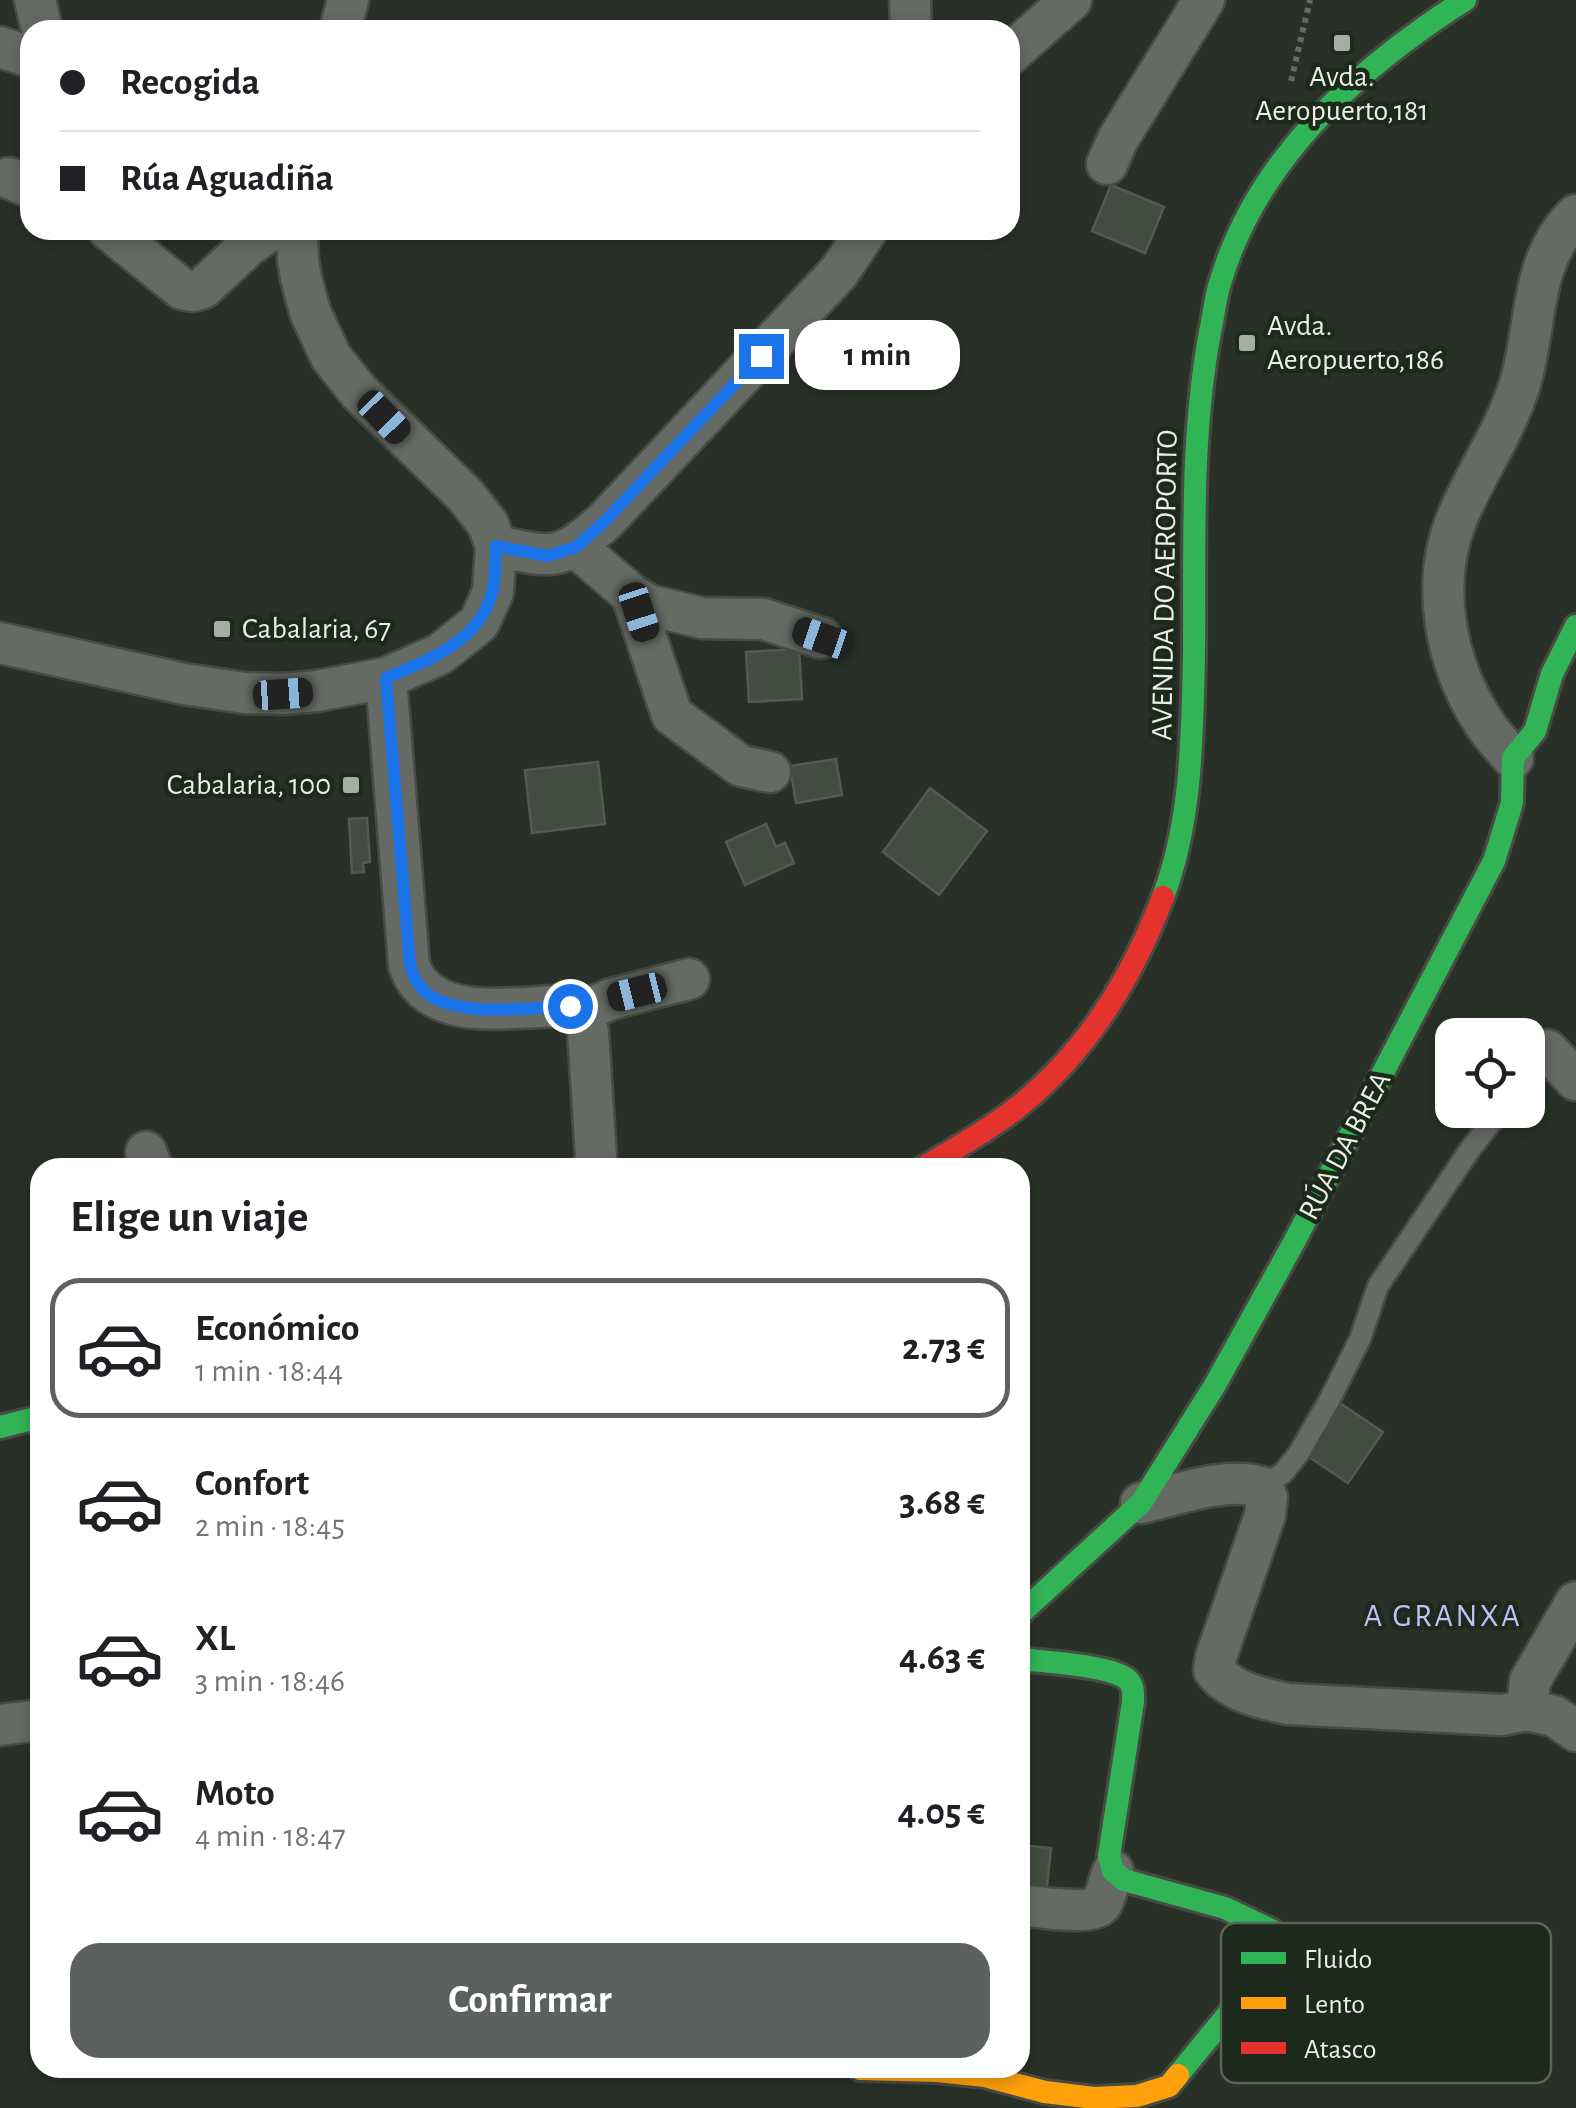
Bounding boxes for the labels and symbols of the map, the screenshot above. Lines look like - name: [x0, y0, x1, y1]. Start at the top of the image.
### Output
- marker: Avda. Aeropuerto,181: [1331, 32, 1353, 54]
- place label: Avda. Aeropuerto,181: [1255, 62, 1429, 126]
- place label: Avda. Aeropuerto,186: [1267, 311, 1444, 375]
- callout: 1 min: [796, 321, 961, 391]
- marker: Avda. Aeropuerto,186: [1236, 332, 1258, 354]
- route end: [739, 334, 784, 379]
- car: [352, 385, 416, 449]
- street label: AVENIDA DO AEROPORTO: [1147, 429, 1183, 741]
- car: [615, 579, 663, 645]
- place label: Cabalaria, 67: [242, 614, 391, 644]
- car: [789, 614, 855, 662]
- marker: Cabalaria, 67: [211, 618, 233, 640]
- car: [252, 677, 314, 711]
- place label: Cabalaria, 100: [167, 770, 331, 800]
- marker: Cabalaria, 100: [340, 774, 362, 796]
- car: [604, 970, 670, 1014]
- route start: [548, 984, 593, 1029]
- street label: RÚA DA BREA: [1292, 1066, 1396, 1225]
- district label: A GRANXA: [1364, 1600, 1522, 1632]
- legend: [1221, 1923, 1551, 2083]
- text: Fluido: [1304, 1946, 1372, 1974]
- text: Lento: [1304, 1991, 1365, 2019]
- text: Atasco: [1304, 2036, 1376, 2064]

